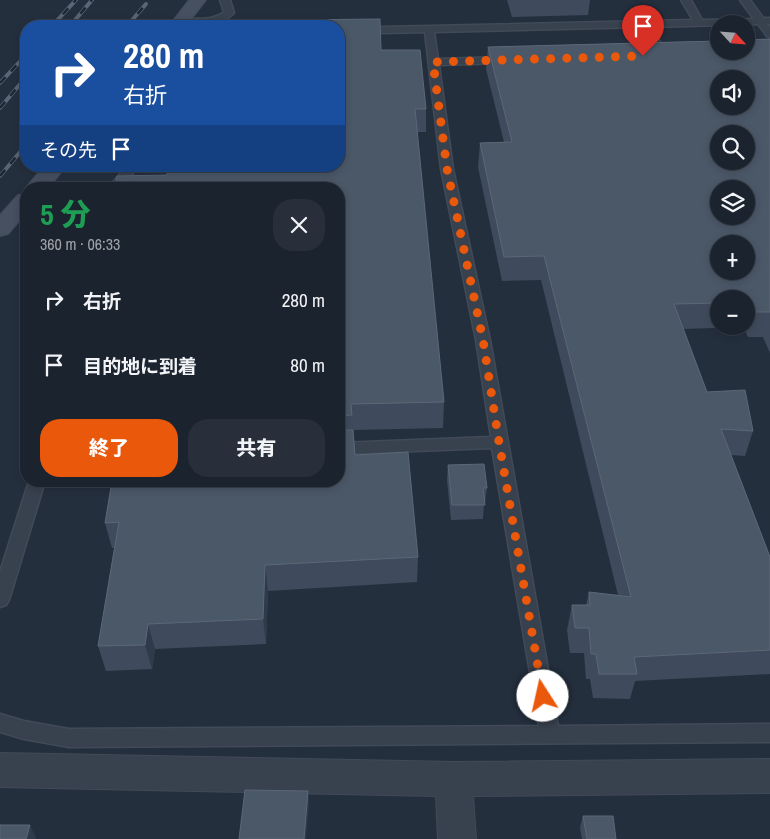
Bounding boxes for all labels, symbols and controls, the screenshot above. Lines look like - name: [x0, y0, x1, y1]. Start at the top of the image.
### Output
- pin: [622, 5, 664, 56]
- icon: arrive: [629, 12, 657, 40]
- north arrow: [710, 15, 755, 60]
- map controls: [710, 15, 755, 335]
- text: 280 m: [123, 32, 204, 79]
- icon: right: [40, 40, 105, 105]
- button: sound: [710, 70, 755, 115]
- text: 右折: [123, 80, 167, 110]
- button: search: [710, 125, 755, 170]
- icon: arrive: [107, 135, 135, 163]
- text: その先: [40, 137, 97, 163]
- button: layers: [710, 180, 755, 225]
- text: 5 分: [40, 194, 91, 234]
- button: close: [273, 199, 325, 251]
- text: 360 m · 06:33: [40, 233, 120, 255]
- button: +: [710, 235, 755, 280]
- icon: right: [40, 286, 68, 314]
- text: 280 m: [282, 287, 325, 313]
- text: 右折: [83, 288, 121, 314]
- button: −: [710, 290, 755, 335]
- icon: arrive: [40, 351, 68, 379]
- text: 80 m: [290, 352, 325, 378]
- text: 目的地に到着: [83, 353, 197, 379]
- button: 終了: [40, 419, 178, 477]
- button: 共有: [188, 419, 325, 477]
- position arrow: [516, 669, 568, 721]

